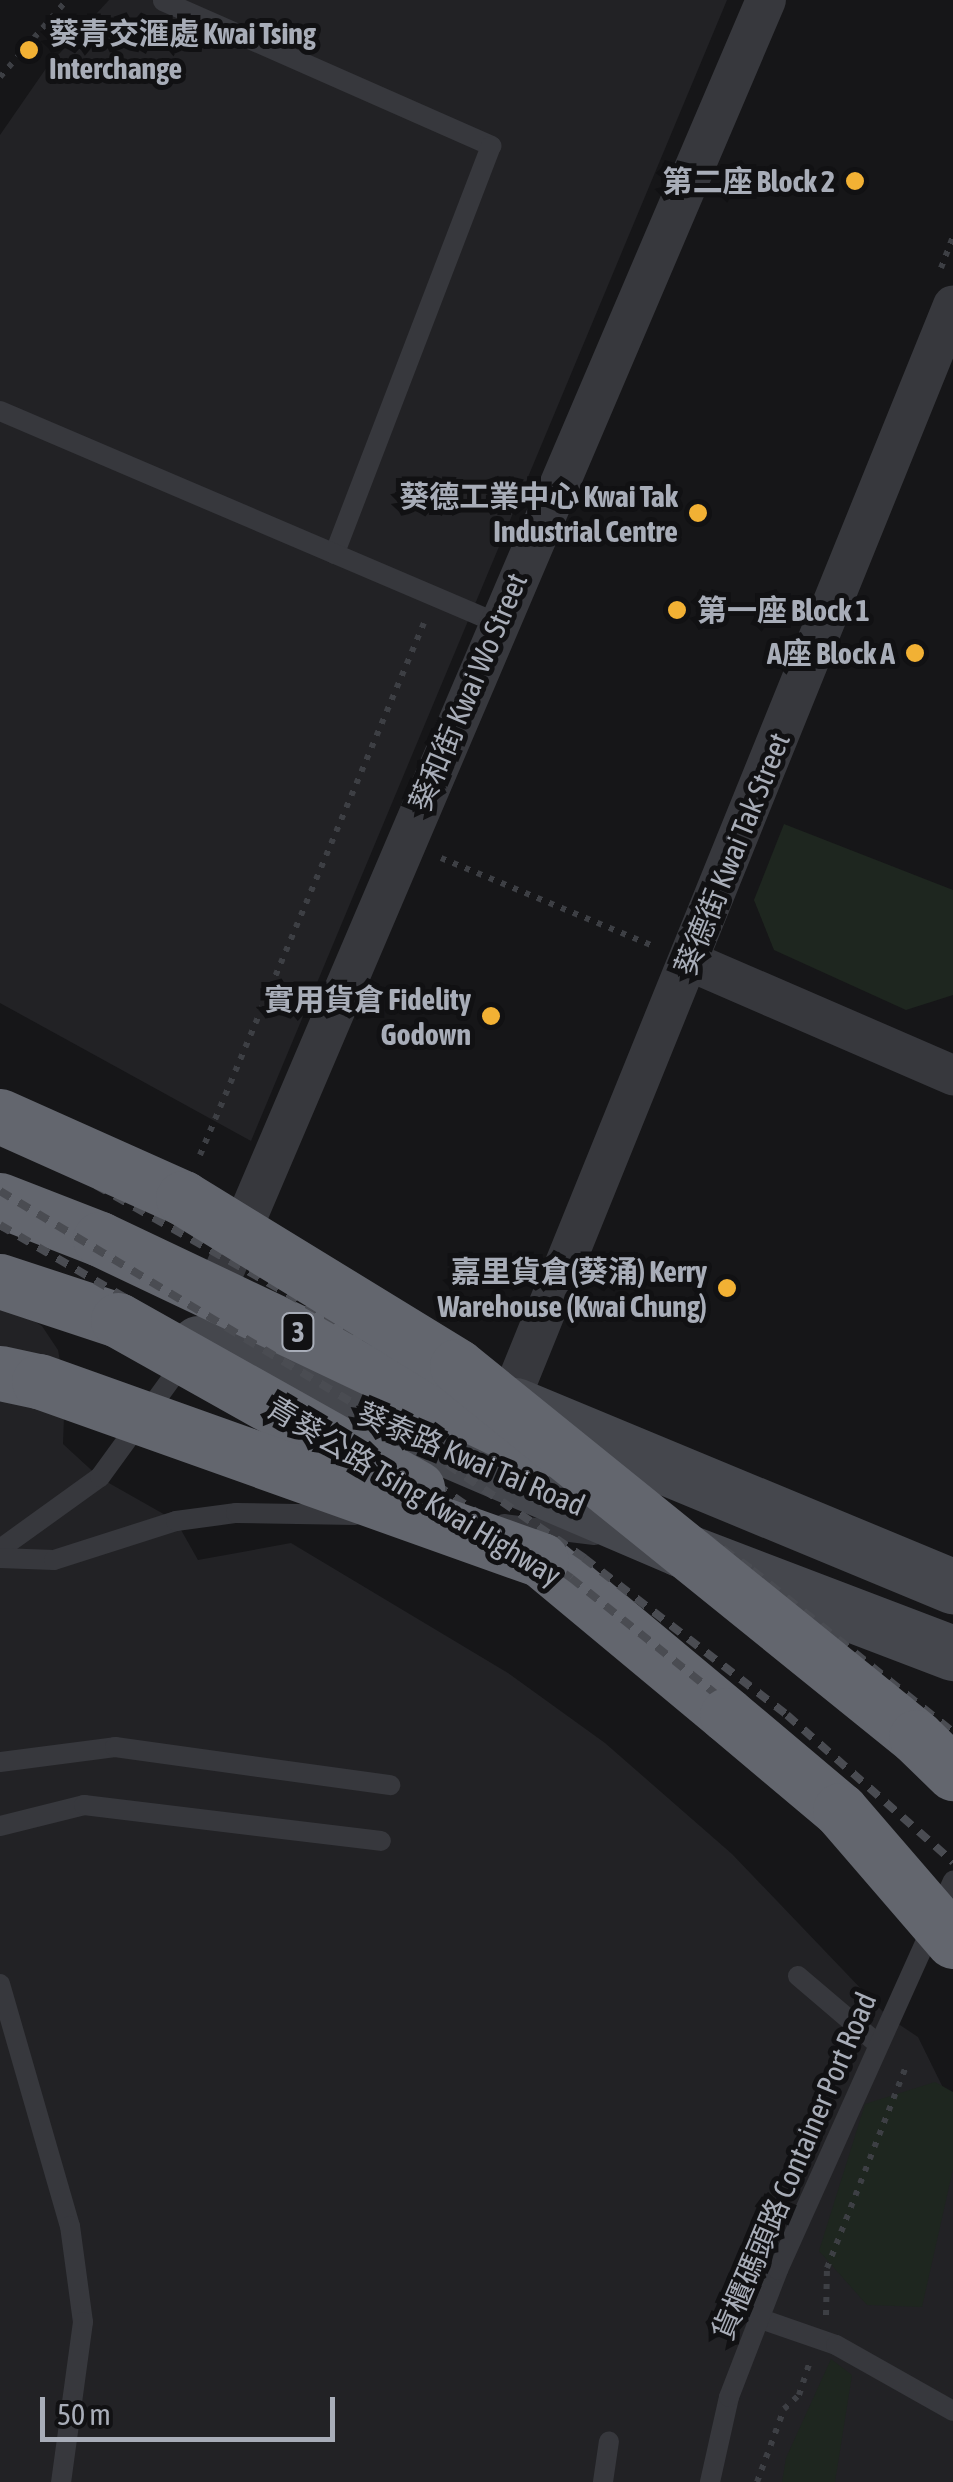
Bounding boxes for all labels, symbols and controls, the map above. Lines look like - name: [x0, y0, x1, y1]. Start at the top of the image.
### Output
- place label: 葵青交滙處 Kwai Tsing Interchange: [49, 15, 316, 86]
- marker: 葵青交滙處 Kwai Tsing Interchange: [18, 39, 40, 61]
- place label: 第二座 Block 2: [662, 163, 835, 199]
- marker: 第二座 Block 2: [844, 170, 866, 192]
- place label: 葵德工業中心 Kwai Tak Industrial Centre: [399, 478, 678, 548]
- marker: 葵德工業中心 Kwai Tak Industrial Centre: [687, 502, 709, 524]
- street label: 葵和街 Kwai Wo Street: [402, 567, 534, 817]
- place label: 第一座 Block 1: [697, 592, 870, 628]
- marker: 第一座 Block 1: [666, 599, 688, 621]
- place label: A座 Block A: [767, 635, 895, 671]
- marker: A座 Block A: [904, 642, 926, 664]
- street label: 葵德街 Kwai Tak Street: [667, 727, 797, 981]
- place label: 實用貨倉 Fidelity Godown: [264, 981, 471, 1052]
- marker: 實用貨倉 Fidelity Godown: [480, 1005, 502, 1027]
- place label: 嘉里貨倉(葵涌) Kerry Warehouse (Kwai Chung): [438, 1253, 707, 1324]
- marker: 嘉里貨倉(葵涌) Kerry Warehouse (Kwai Chung): [716, 1277, 738, 1299]
- road number: 3: [280, 1309, 316, 1355]
- street label: 青葵公路 Tsing Kwai Highway: [260, 1389, 568, 1593]
- street label: 葵泰路 Kwai Tai Road: [352, 1395, 590, 1523]
- street label: 貨櫃碼頭路 Container Port Road: [704, 1987, 884, 2345]
- scale bar: [45, 2377, 340, 2439]
- text: 50 m: [57, 2397, 111, 2431]

